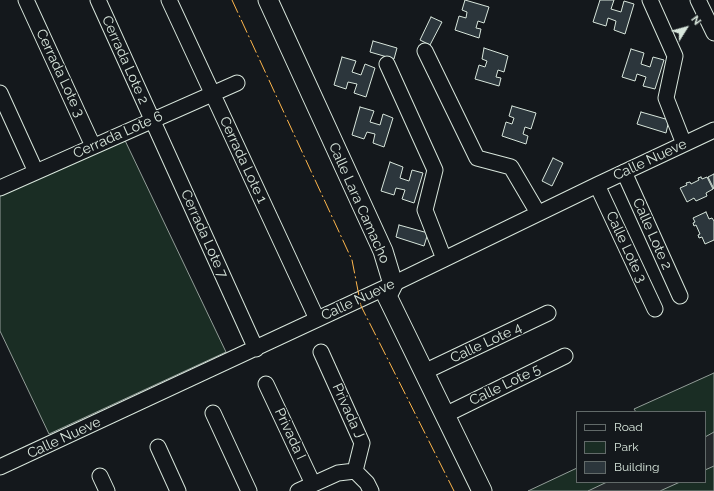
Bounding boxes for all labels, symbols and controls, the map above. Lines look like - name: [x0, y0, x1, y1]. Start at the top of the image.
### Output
- north arrow: [666, 8, 706, 48]
- street label: Cerrada Lote 2: [98, 13, 152, 107]
- text: N: [688, 13, 704, 28]
- street label: Cerrada Lote 3: [32, 26, 88, 120]
- street label: Cerrada Lote 6: [71, 108, 165, 162]
- street label: Cerrada Lote 1: [216, 114, 270, 206]
- street label: Calle Nueve: [611, 136, 689, 184]
- street label: Calle Lara Camacho: [325, 140, 393, 266]
- street label: Cerrada Lote 7: [177, 187, 231, 281]
- street label: Calle Lote 2: [629, 196, 675, 272]
- street label: Calle Lote 3: [602, 209, 650, 285]
- street label: Calle Nueve: [319, 276, 397, 324]
- street label: Calle Lote 4: [448, 319, 524, 367]
- street label: Calle Lote 5: [467, 361, 543, 409]
- street label: Privada J: [328, 381, 368, 441]
- street label: Privada I: [271, 406, 309, 462]
- legend: [576, 411, 706, 483]
- street label: Calle Nueve: [25, 414, 103, 462]
- text: Road: [614, 420, 643, 434]
- text: Park: [614, 440, 639, 454]
- text: Building: [614, 460, 660, 474]

